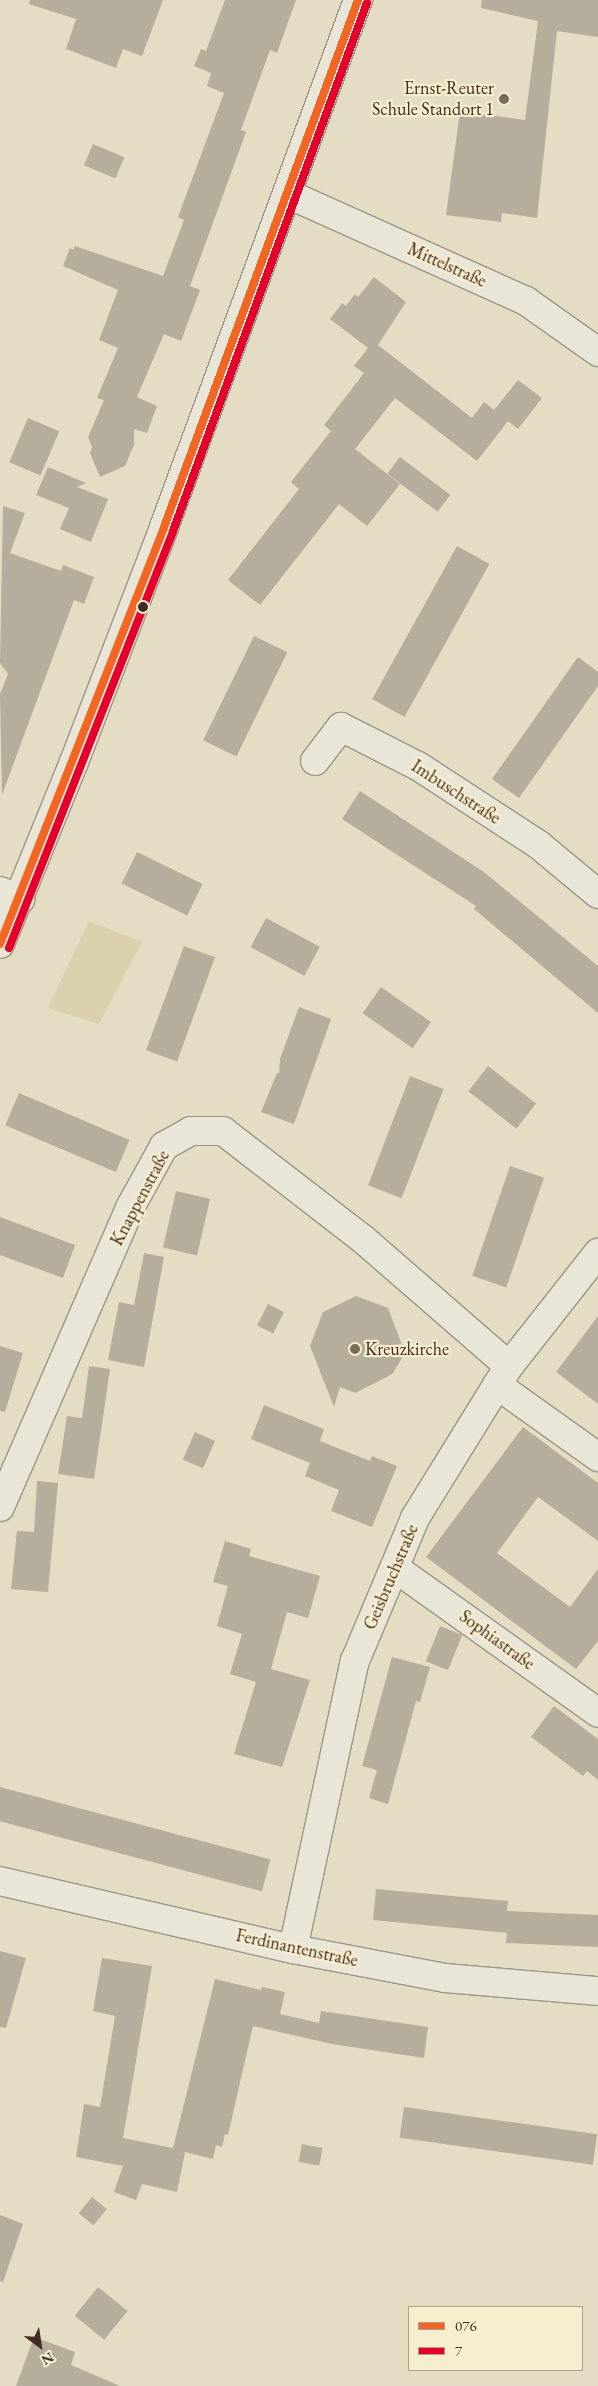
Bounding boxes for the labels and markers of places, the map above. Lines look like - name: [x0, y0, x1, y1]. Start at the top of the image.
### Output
- place label: Ernst-Reuter Schule Standort 1: [372, 78, 494, 120]
- marker: Ernst-Reuter Schule Standort 1: [498, 93, 510, 105]
- unlabelled marker: [138, 602, 148, 612]
- place label: Kreuzkirche: [365, 1338, 449, 1360]
- marker: Kreuzkirche: [349, 1343, 361, 1355]

